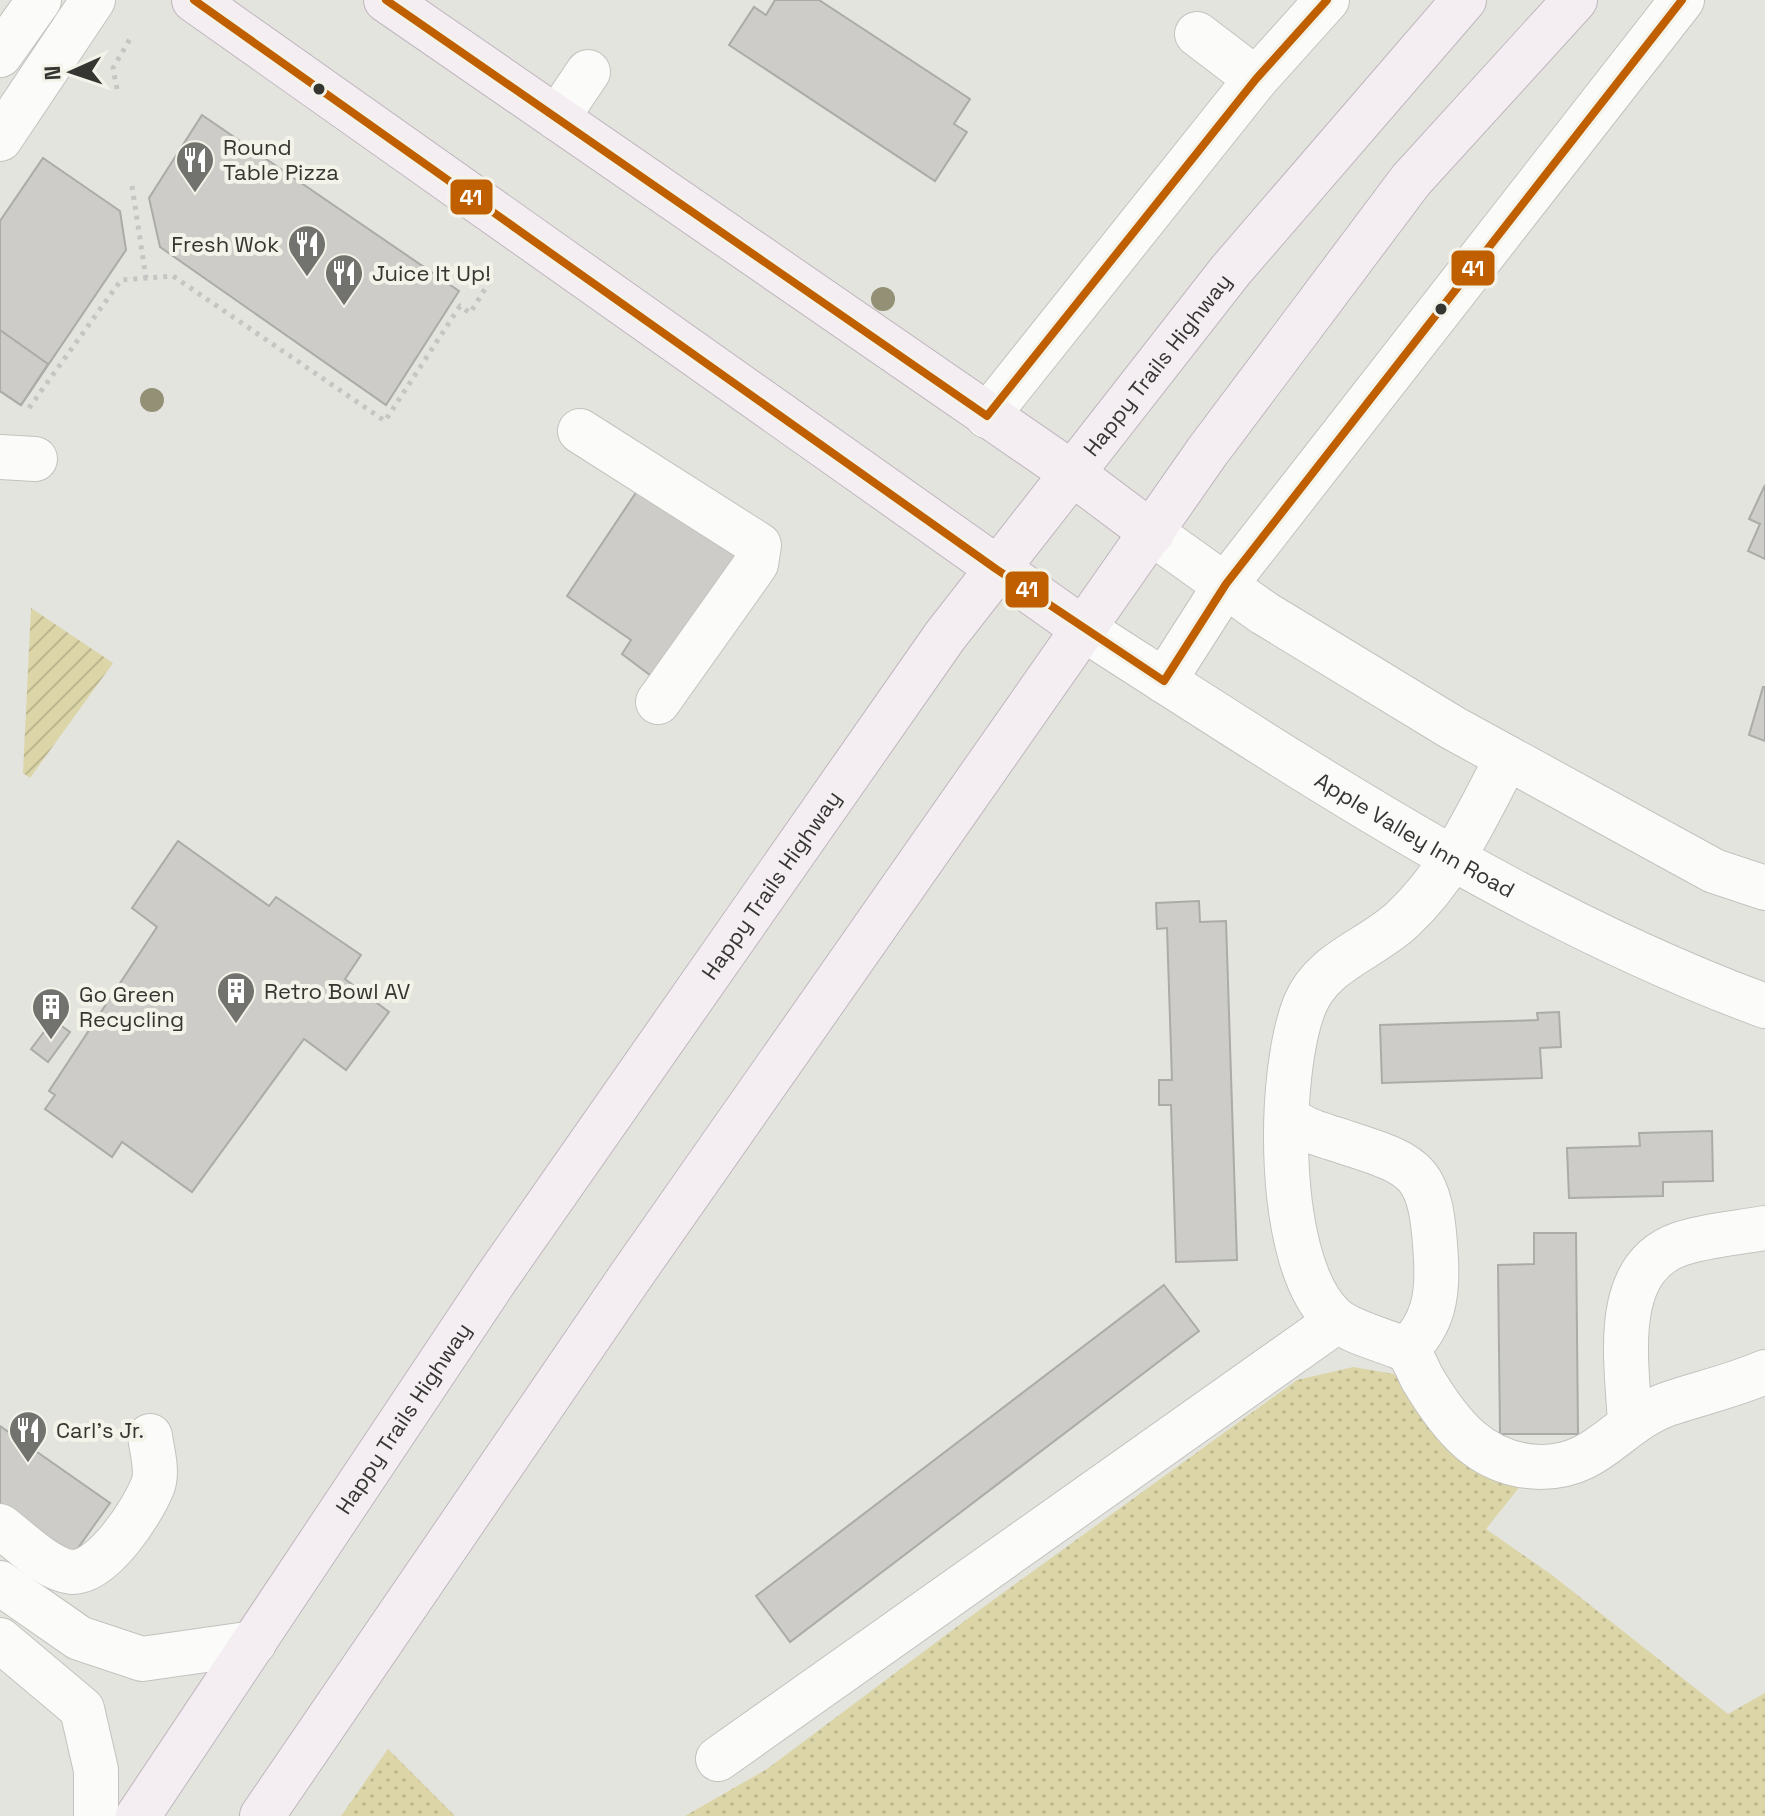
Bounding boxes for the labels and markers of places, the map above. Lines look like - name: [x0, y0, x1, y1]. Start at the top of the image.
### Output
- unlabelled marker: [311, 81, 327, 97]
- place label: Round Table Pizza: [223, 133, 339, 186]
- restaurant icon: Round Table Pizza: [174, 139, 216, 194]
- restaurant icon: Fresh Wok: [286, 223, 328, 278]
- place label: Fresh Wok: [171, 230, 279, 258]
- restaurant icon: Juice It Up!: [323, 252, 365, 307]
- place label: Juice It Up!: [372, 259, 491, 287]
- unlabelled marker: [1433, 301, 1449, 317]
- building icon: Retro Bowl AV: [215, 970, 257, 1025]
- place label: Retro Bowl AV: [264, 977, 411, 1005]
- place label: Go Green Recycling: [79, 980, 184, 1033]
- building icon: Go Green Recycling: [30, 986, 72, 1041]
- restaurant icon: Carl's Jr.: [7, 1409, 49, 1464]
- place label: Carl's Jr.: [56, 1416, 144, 1444]

